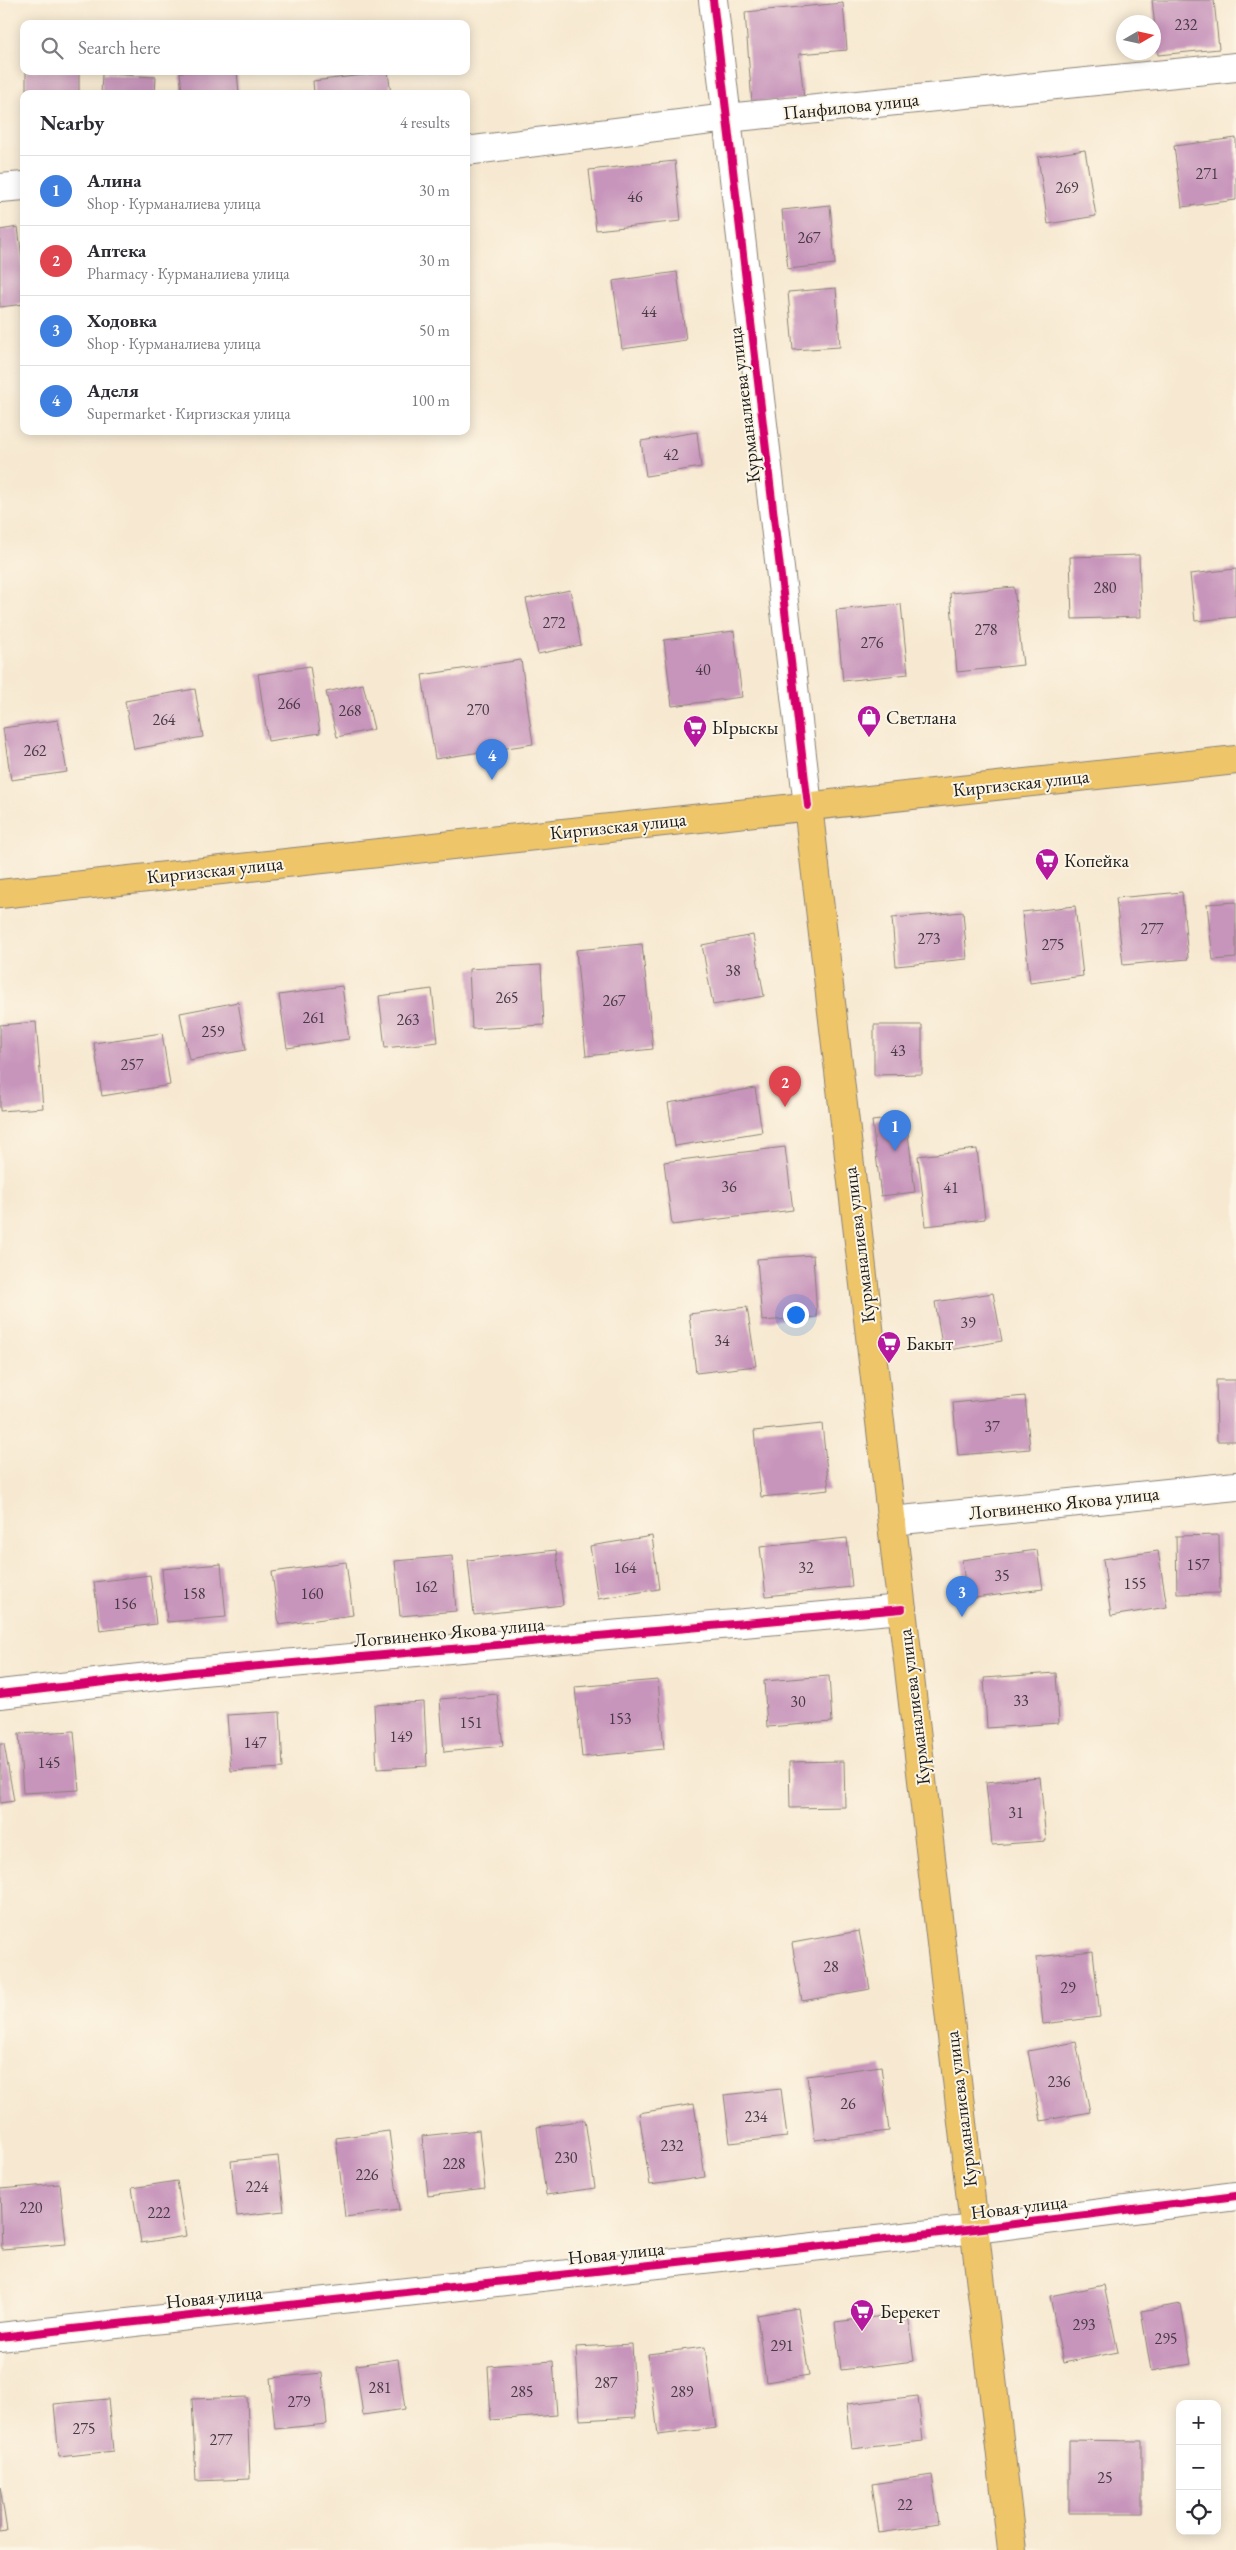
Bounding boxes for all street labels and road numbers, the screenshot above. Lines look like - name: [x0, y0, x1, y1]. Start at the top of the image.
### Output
- street label: Панфилова улица: [782, 86, 921, 126]
- street label: Курманалиева улица: [722, 325, 766, 485]
- street label: Киргизская улица: [952, 763, 1091, 803]
- street label: Киргизская улица: [549, 806, 688, 846]
- street label: Киргизская улица: [146, 850, 285, 890]
- street label: Курманалиева улица: [837, 1165, 881, 1325]
- street label: Логвиненко Якова улица: [967, 1481, 1161, 1525]
- street label: Логвиненко Якова улица: [353, 1611, 546, 1653]
- street label: Курманалиева улица: [892, 1627, 936, 1787]
- street label: Курманалиева улица: [939, 2029, 983, 2189]
- street label: Новая улица: [969, 2189, 1069, 2225]
- street label: Новая улица: [566, 2235, 666, 2271]
- street label: Новая улица: [164, 2279, 264, 2315]

